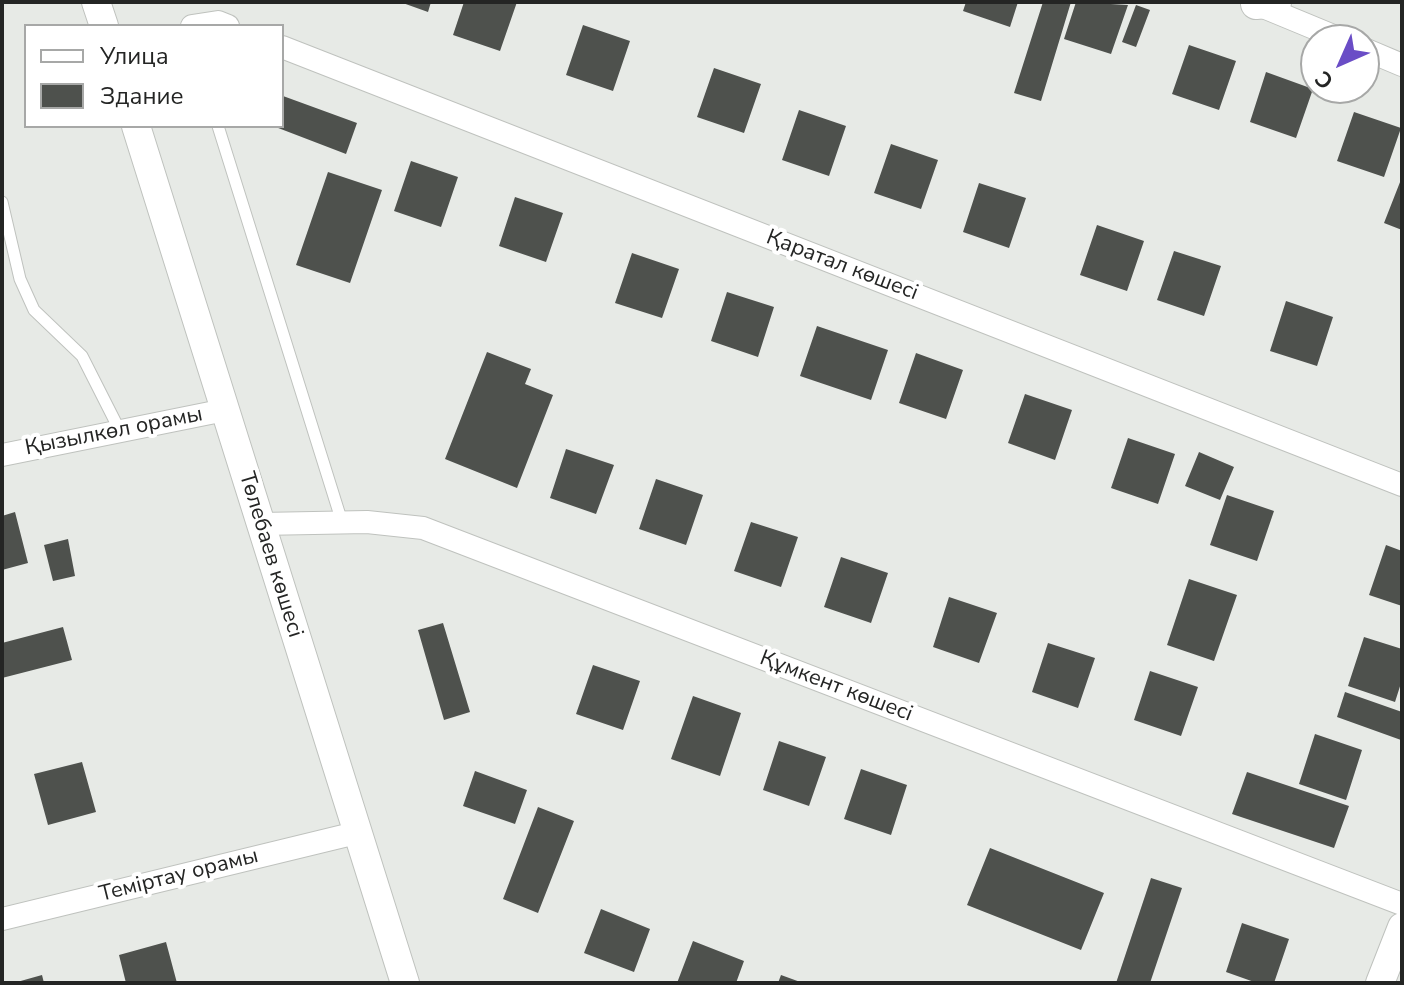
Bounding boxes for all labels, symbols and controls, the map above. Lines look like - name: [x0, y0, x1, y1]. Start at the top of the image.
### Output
- legend: [24, 24, 284, 128]
- north arrow: [1300, 24, 1380, 104]
- text: Улица: [100, 40, 169, 72]
- text: С: [1309, 64, 1340, 95]
- text: Здание: [100, 80, 184, 112]
- street label: Қаратал көшесі: [762, 225, 922, 307]
- street label: Қызылкөл орамы: [23, 402, 205, 462]
- street label: Төлебаев көшесі: [232, 469, 308, 641]
- street label: Құмкент көшесі: [756, 646, 916, 728]
- street label: Теміртау орамы: [97, 843, 261, 909]

